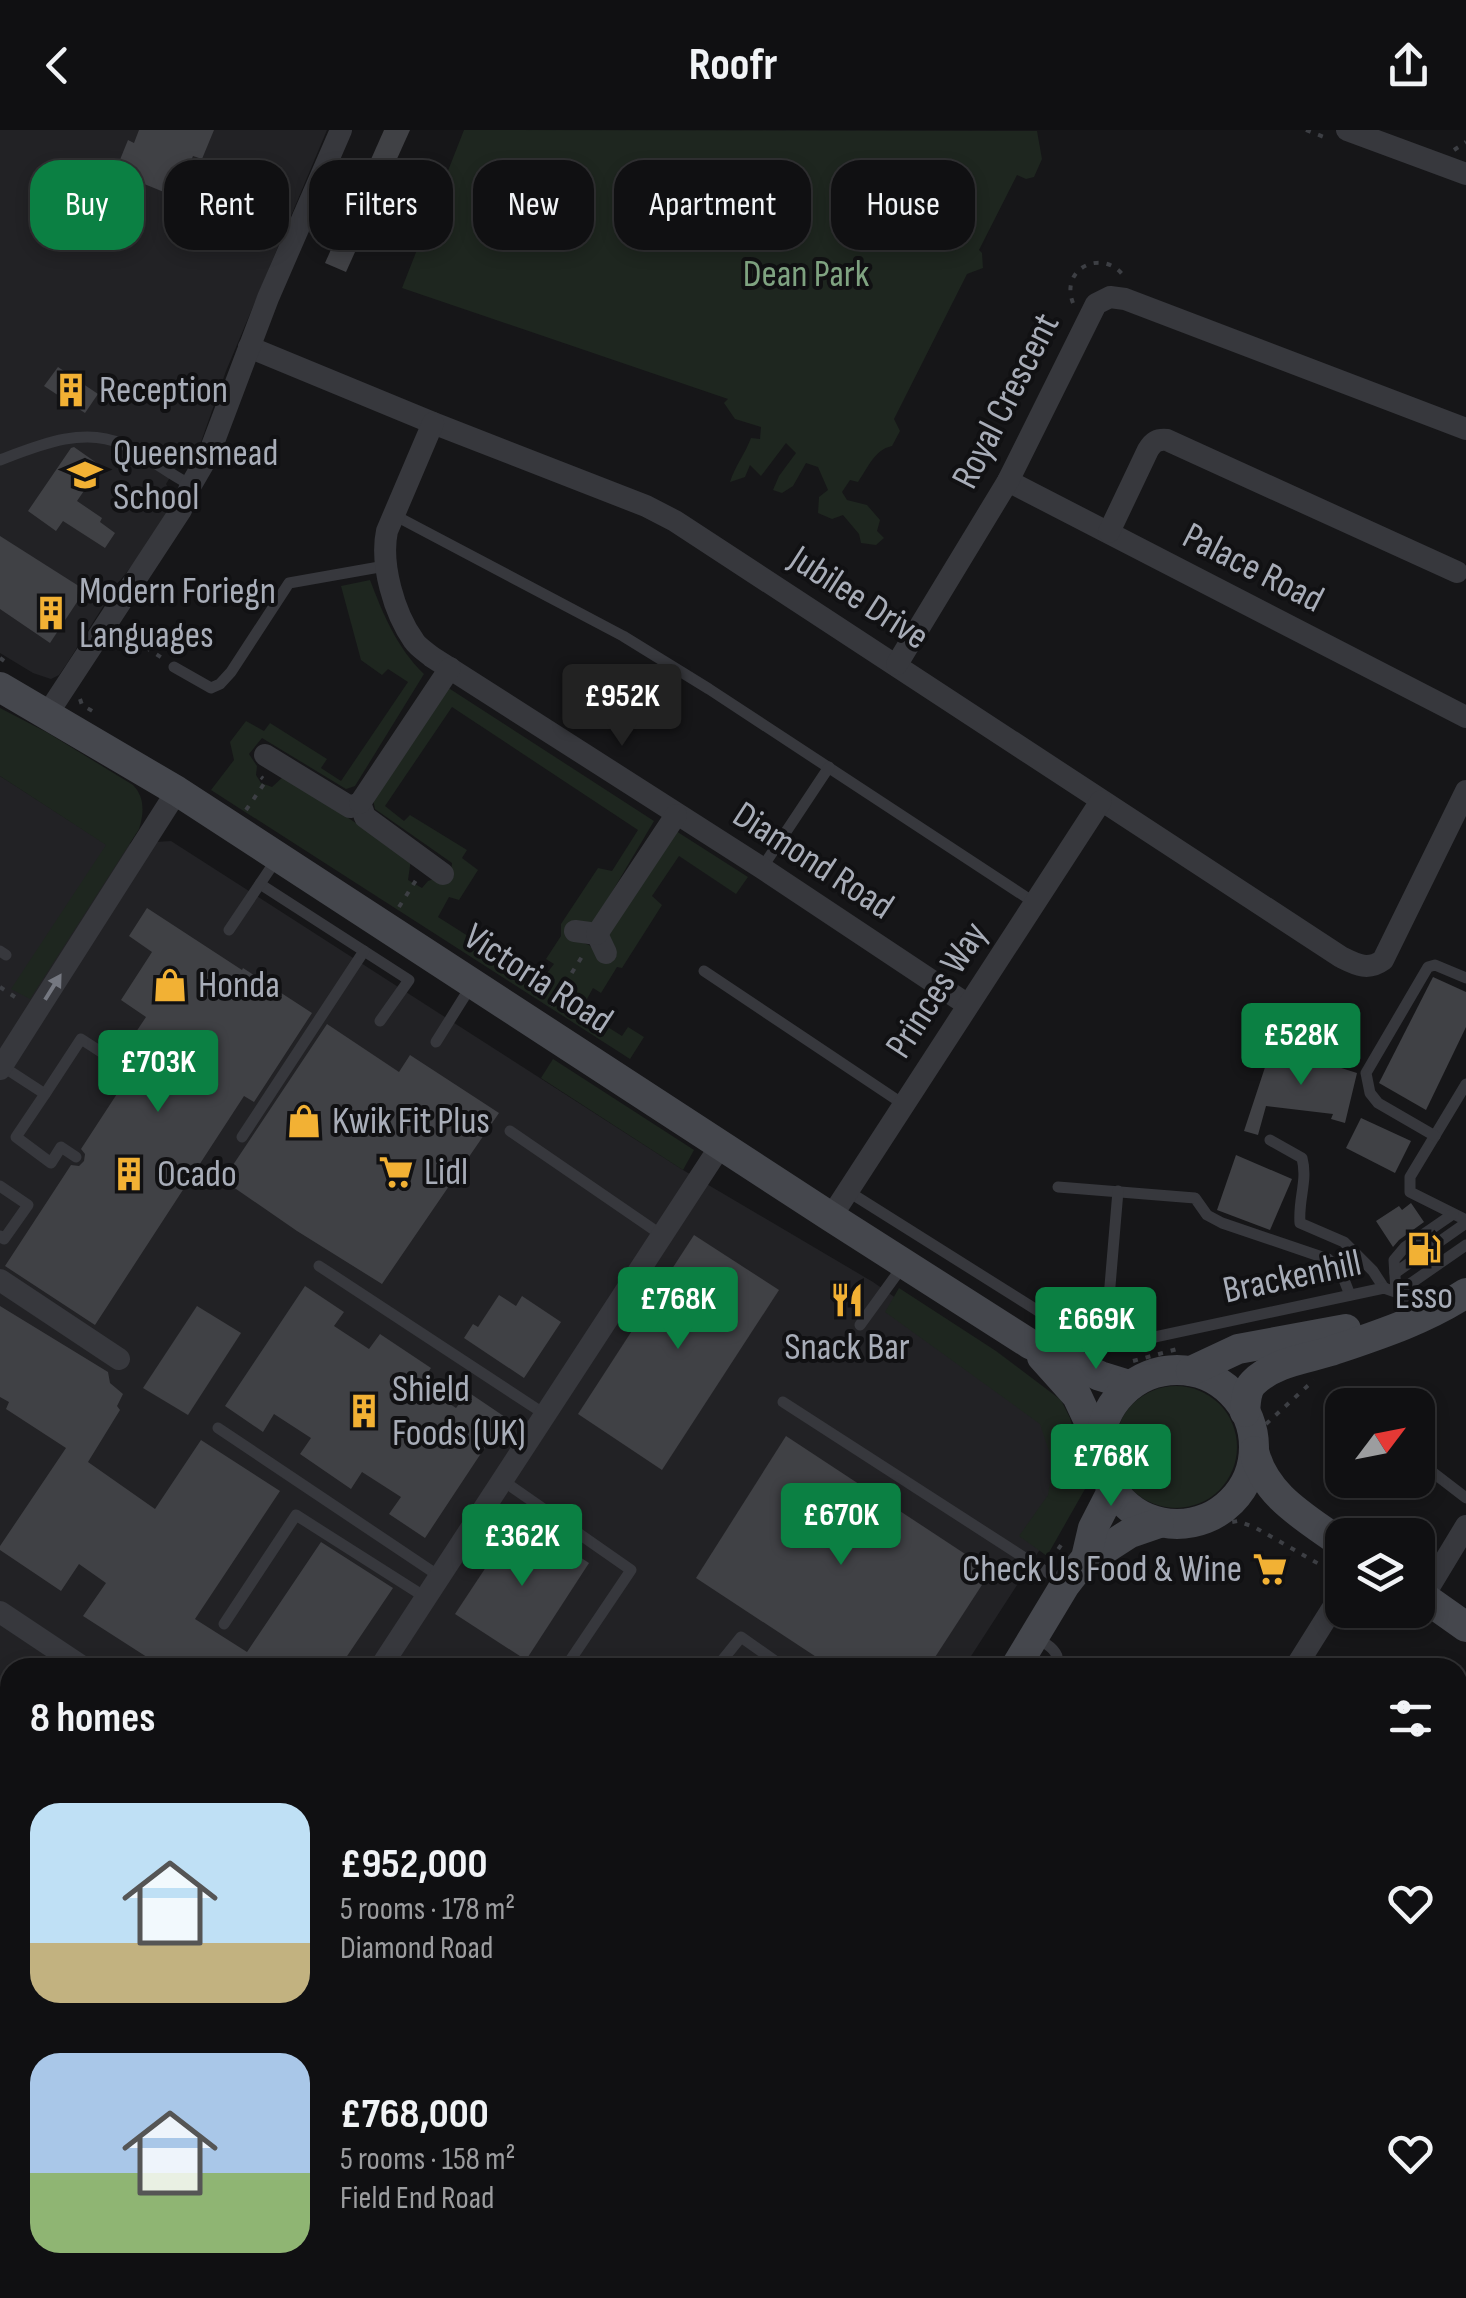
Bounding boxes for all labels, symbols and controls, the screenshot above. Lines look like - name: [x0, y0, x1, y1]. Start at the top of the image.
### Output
- icon: back: [30, 38, 85, 93]
- text: Roofr: [689, 38, 777, 93]
- icon: share: [1381, 38, 1436, 93]
- chip: Buy: [30, 160, 144, 250]
- chip: Rent: [164, 160, 289, 250]
- chip: Filters: [309, 160, 453, 250]
- chip: New: [473, 160, 594, 250]
- chip: Apartment: [614, 160, 811, 250]
- chip: House: [831, 160, 975, 250]
- park label: Dean Park: [743, 252, 870, 297]
- street label: Royal Crescent: [943, 306, 1069, 496]
- place label: Reception: [99, 368, 228, 413]
- building icon: Reception: [52, 371, 90, 409]
- place label: Queensmead School: [113, 431, 278, 520]
- school or university icon: Queensmead School: [66, 456, 104, 494]
- street label: Palace Road: [1175, 514, 1331, 622]
- street label: Jubilee Drive: [780, 536, 937, 659]
- place label: Modern Foriegn Languages: [79, 569, 276, 658]
- building icon: Modern Foriegn Languages: [32, 594, 70, 632]
- pin: £952K: [552, 664, 692, 749]
- text: £952K: [584, 677, 660, 716]
- street label: Diamond Road: [724, 793, 902, 929]
- street label: Princes Way: [876, 913, 998, 1066]
- street label: Victoria Road: [455, 914, 621, 1044]
- place label: Honda: [198, 963, 280, 1008]
- shop icon: Honda: [151, 966, 189, 1004]
- one-way arrow: [44, 974, 62, 1001]
- pin: £528K: [1231, 1003, 1371, 1088]
- text: £528K: [1263, 1016, 1339, 1055]
- pin: £703K: [88, 1030, 228, 1115]
- text: £703K: [120, 1043, 196, 1082]
- place label: Kwik Fit Plus: [332, 1099, 490, 1144]
- shop icon: Kwik Fit Plus: [285, 1102, 323, 1140]
- place label: Lidl: [424, 1150, 468, 1195]
- place label: Ocado: [157, 1152, 237, 1197]
- supermarket icon: Lidl: [377, 1153, 415, 1191]
- building icon: Ocado: [110, 1155, 148, 1193]
- fuel station icon: Esso: [1405, 1230, 1443, 1268]
- street label: Brackenhill: [1219, 1240, 1365, 1314]
- pin: £768K: [608, 1267, 748, 1352]
- place label: Esso: [1395, 1274, 1453, 1319]
- text: £768K: [640, 1280, 716, 1319]
- restaurant icon: Snack Bar: [828, 1281, 866, 1319]
- pin: £669K: [1026, 1287, 1166, 1372]
- text: £669K: [1057, 1300, 1135, 1339]
- place label: Snack Bar: [784, 1325, 910, 1370]
- place label: Shield Foods (UK): [392, 1367, 526, 1456]
- north arrow: [1325, 1388, 1435, 1498]
- map controls: [1325, 1388, 1435, 1628]
- building icon: Shield Foods (UK): [345, 1392, 383, 1430]
- pin: £768K: [1041, 1424, 1181, 1509]
- text: £768K: [1073, 1437, 1149, 1476]
- pin: £670K: [771, 1483, 911, 1568]
- text: £670K: [803, 1496, 879, 1535]
- pin: £362K: [452, 1504, 592, 1589]
- text: £362K: [484, 1517, 560, 1556]
- button: layers: [1325, 1518, 1435, 1628]
- place label: Check Us Food & Wine: [962, 1547, 1242, 1592]
- supermarket icon: Check Us Food & Wine: [1251, 1550, 1289, 1588]
- icon: filters: [1383, 1691, 1438, 1746]
- text: 8 homes: [30, 1693, 155, 1744]
- text: £952,000: [340, 1839, 488, 1890]
- icon: home: [110, 1843, 230, 1963]
- icon: heart: [1383, 1876, 1438, 1931]
- text: 5 rooms · 178 m²: [340, 1890, 515, 1929]
- text: Diamond Road: [340, 1929, 493, 1968]
- text: £768,000: [340, 2089, 489, 2140]
- icon: home: [110, 2093, 230, 2213]
- icon: heart: [1383, 2126, 1438, 2181]
- text: 5 rooms · 158 m²: [340, 2140, 515, 2179]
- text: Field End Road: [340, 2179, 494, 2218]

